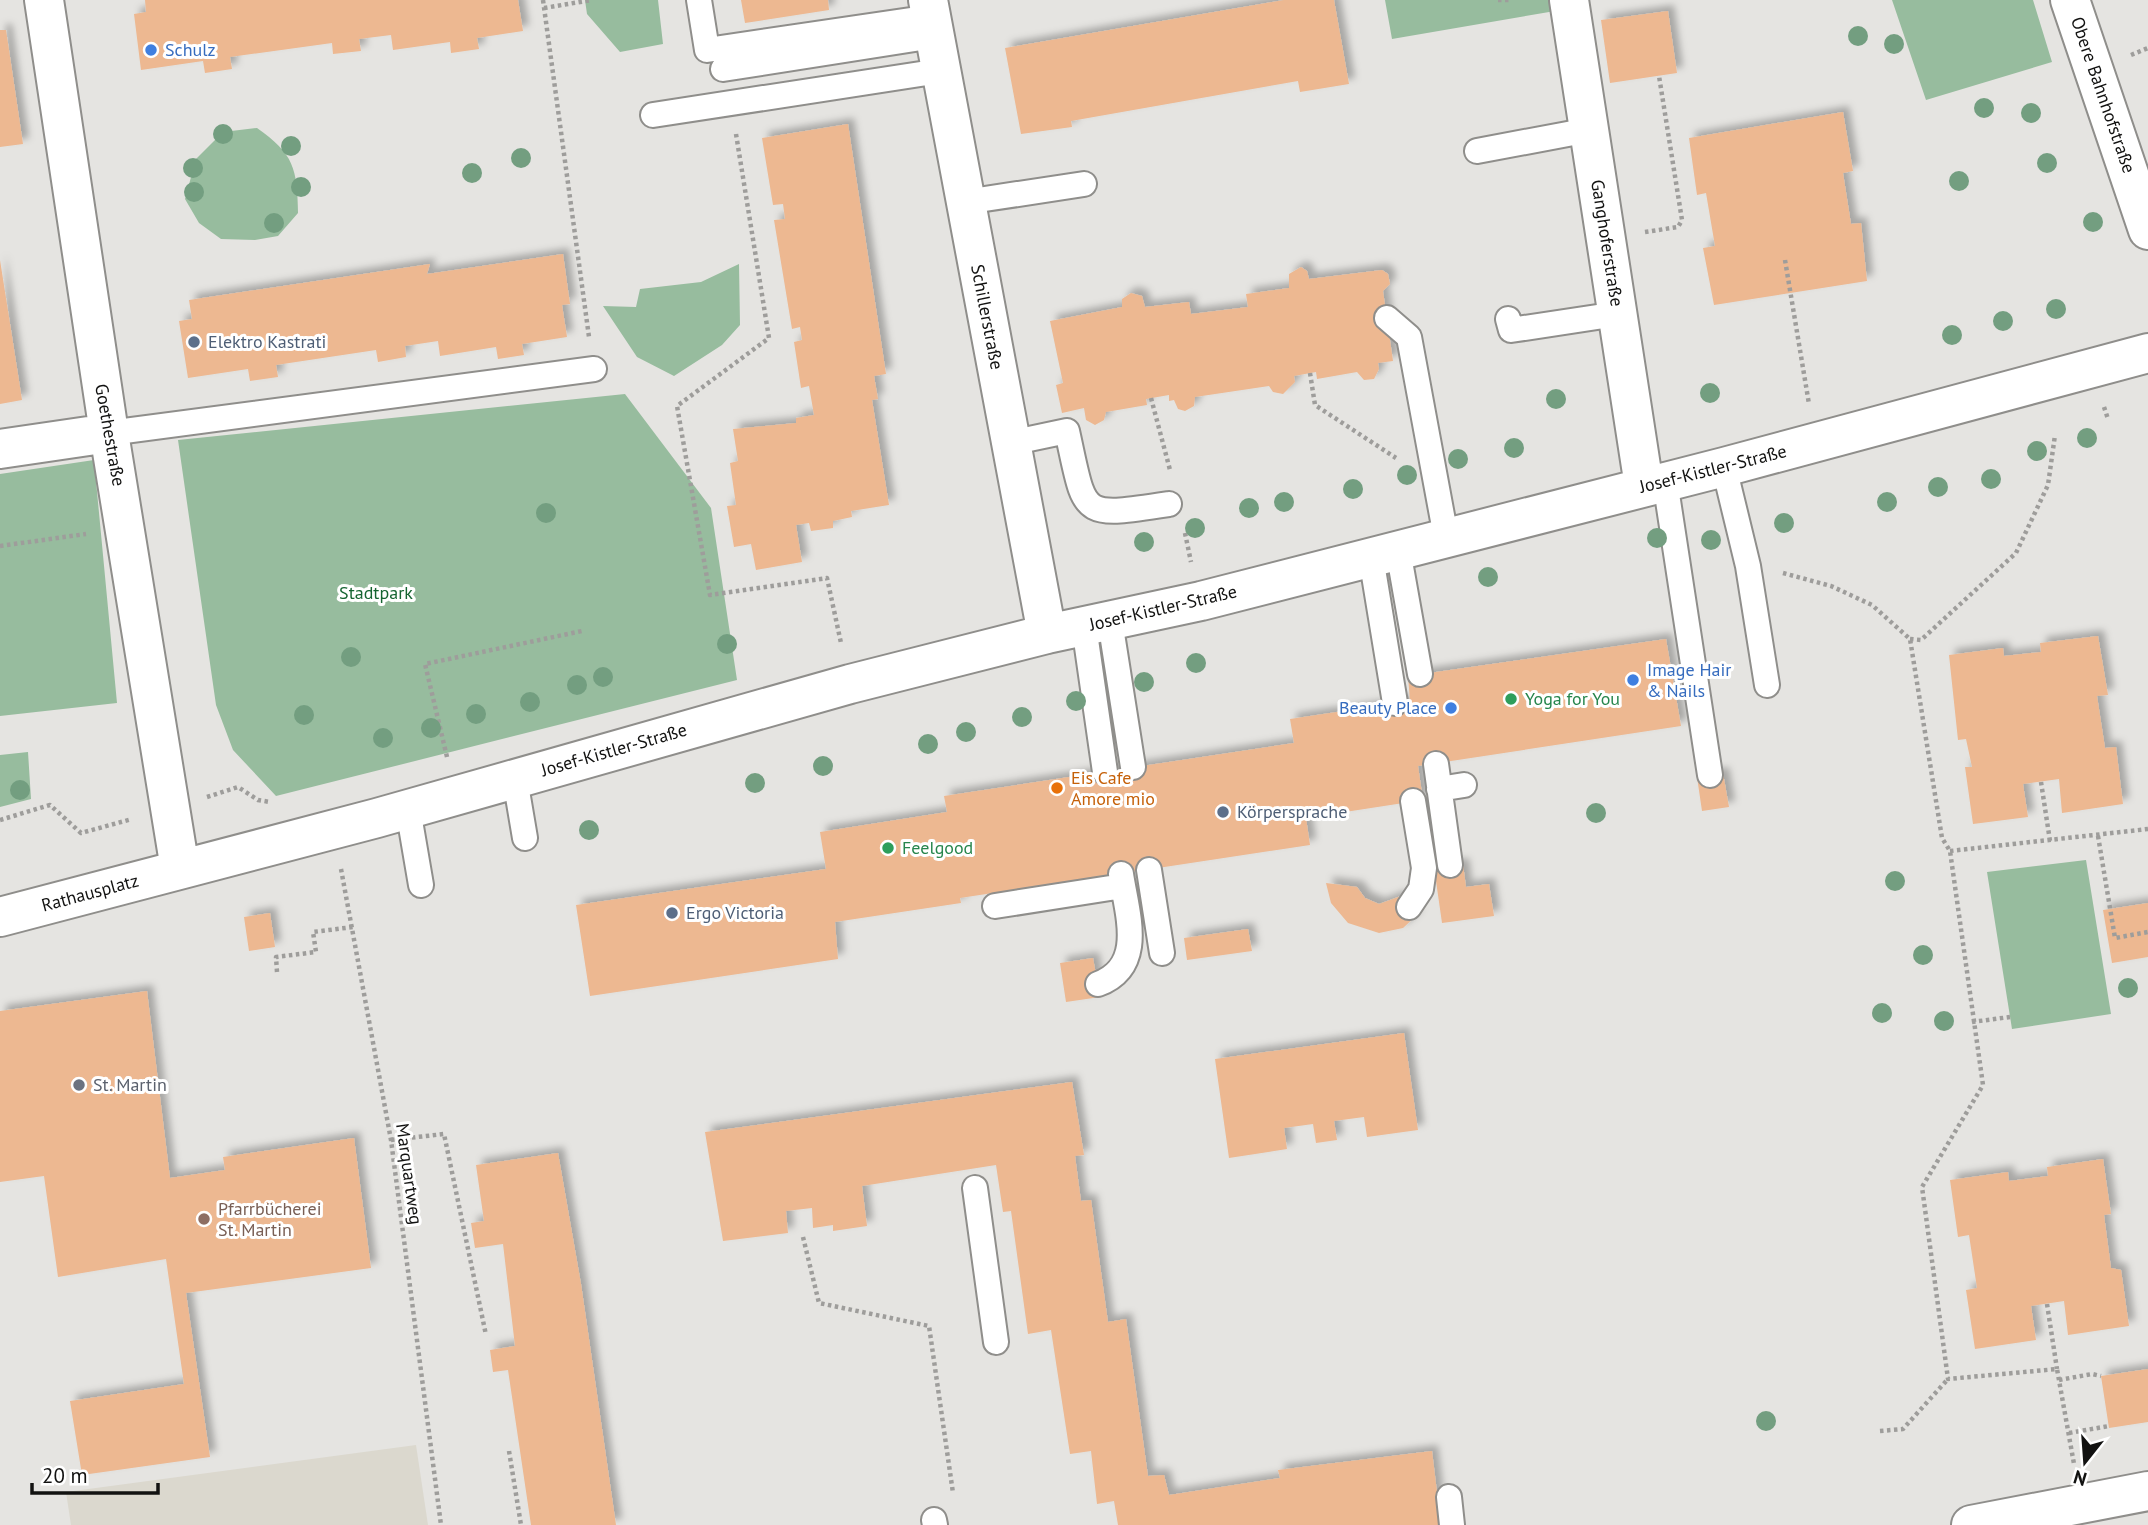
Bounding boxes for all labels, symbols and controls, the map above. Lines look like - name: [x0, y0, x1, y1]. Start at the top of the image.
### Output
- street label: Obere Bahnhofstraße: [2066, 14, 2141, 176]
- place label: Schulz: [165, 38, 216, 61]
- marker: Schulz: [143, 42, 159, 58]
- street label: Ganghoferstraße: [1586, 178, 1629, 308]
- street label: Schillerstraße: [966, 262, 1009, 371]
- place label: Elektro Kastrati: [208, 330, 326, 353]
- marker: Elektro Kastrati: [186, 334, 202, 350]
- street label: Goethestraße: [90, 382, 131, 488]
- street label: Josef-Kistler-Straße: [1636, 439, 1789, 498]
- street label: Josef-Kistler-Straße: [1086, 579, 1239, 636]
- park label: Stadtpark: [339, 581, 413, 604]
- place label: Image Hair & Nails: [1647, 658, 1731, 702]
- marker: Image Hair & Nails: [1625, 672, 1641, 688]
- place label: Yoga for You: [1525, 687, 1620, 710]
- marker: Yoga for You: [1503, 691, 1519, 707]
- place label: Beauty Place: [1339, 696, 1437, 719]
- marker: Beauty Place: [1443, 700, 1459, 716]
- street label: Josef-Kistler-Straße: [537, 718, 690, 782]
- place label: Eis Cafe Amore mio: [1071, 766, 1155, 810]
- marker: Eis Cafe Amore mio: [1049, 780, 1065, 796]
- place label: Körpersprache: [1237, 800, 1347, 823]
- marker: Körpersprache: [1215, 804, 1231, 820]
- place label: Feelgood: [902, 836, 973, 859]
- marker: Feelgood: [880, 840, 896, 856]
- street label: Rathausplatz: [39, 869, 141, 917]
- place label: Ergo Victoria: [686, 901, 784, 924]
- marker: Ergo Victoria: [664, 905, 680, 921]
- place label: St. Martin: [93, 1073, 167, 1096]
- marker: St. Martin: [71, 1077, 87, 1093]
- street label: Marquartweg: [391, 1122, 428, 1226]
- place label: Pfarrbücherei St. Martin: [218, 1197, 322, 1241]
- marker: Pfarrbücherei St. Martin: [196, 1211, 212, 1227]
- north arrow: [2050, 1427, 2120, 1497]
- scale bar: [32, 1452, 158, 1496]
- text: 20 m: [42, 1462, 88, 1489]
- text: N: [2071, 1465, 2090, 1492]

